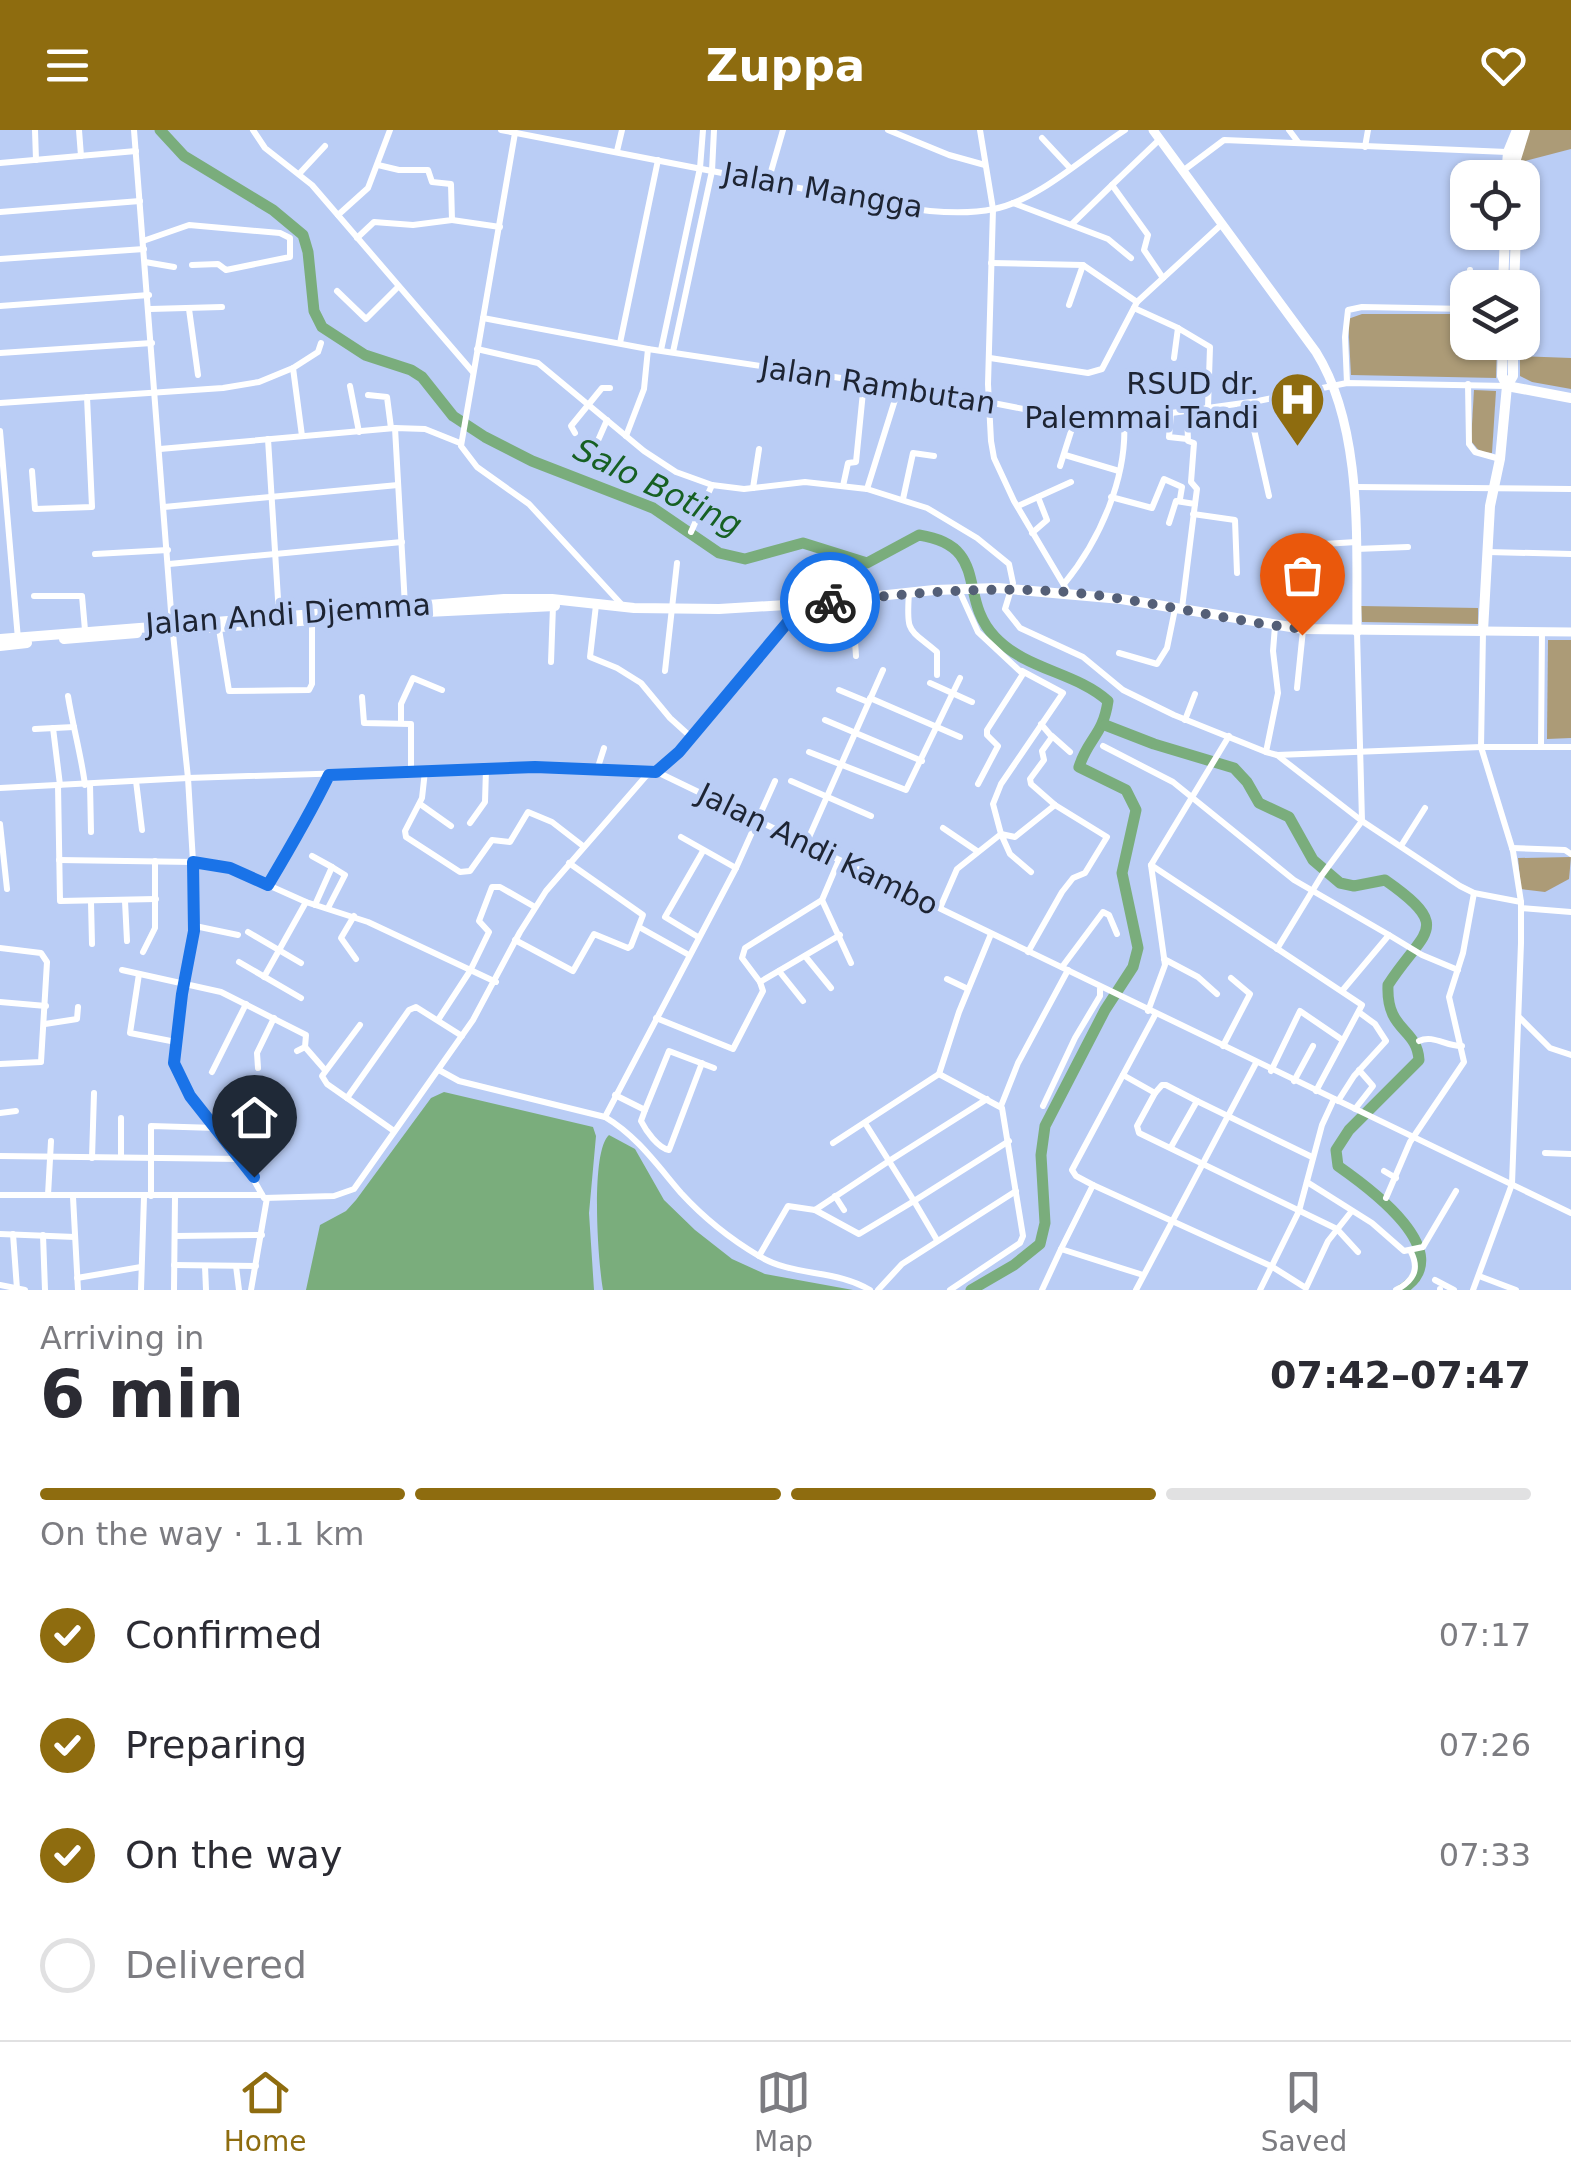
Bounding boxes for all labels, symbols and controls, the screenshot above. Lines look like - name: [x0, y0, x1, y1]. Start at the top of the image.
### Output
- icon: menu: [40, 38, 95, 93]
- icon: heart: [1476, 38, 1531, 93]
- text: Zuppa: [706, 39, 865, 92]
- street label: Jalan Mangga: [718, 155, 926, 225]
- map controls: [1450, 160, 1540, 360]
- button: locate: [1450, 160, 1540, 250]
- button: layers: [1450, 270, 1540, 360]
- street label: Jalan Rambutan: [756, 349, 998, 421]
- place label: RSUD dr. Palemmai Tandi: [1024, 366, 1259, 435]
- hospital icon: RSUD dr. Palemmai Tandi: [1268, 370, 1328, 449]
- water label: Salo Boting: [568, 430, 748, 544]
- pin: [1260, 533, 1345, 636]
- icon: bag: [1275, 548, 1330, 603]
- courier: [780, 552, 880, 652]
- icon: bike: [803, 575, 858, 630]
- street label: Jalan Andi Djemma: [142, 587, 432, 642]
- street label: Jalan Andi Kambo: [690, 775, 944, 922]
- pin: [212, 1075, 297, 1178]
- icon: home: [227, 1090, 282, 1145]
- text: Arriving in: [40, 1319, 204, 1357]
- text: 07:42–07:47: [1270, 1353, 1531, 1397]
- text: 6 min: [40, 1357, 244, 1432]
- text: On the way · 1.1 km: [40, 1515, 364, 1553]
- icon: check: [40, 1608, 95, 1663]
- text: Confirmed: [125, 1613, 322, 1657]
- text: 07:17: [1439, 1616, 1531, 1654]
- icon: check: [40, 1718, 95, 1773]
- text: Preparing: [125, 1723, 307, 1767]
- text: 07:26: [1439, 1726, 1531, 1764]
- icon: check: [40, 1828, 95, 1883]
- text: On the way: [125, 1833, 342, 1877]
- text: 07:33: [1439, 1836, 1531, 1874]
- text: Delivered: [125, 1943, 307, 1987]
- tab: Home: [224, 2065, 306, 2158]
- tab: Map: [754, 2065, 813, 2158]
- tab: Saved: [1261, 2065, 1347, 2158]

